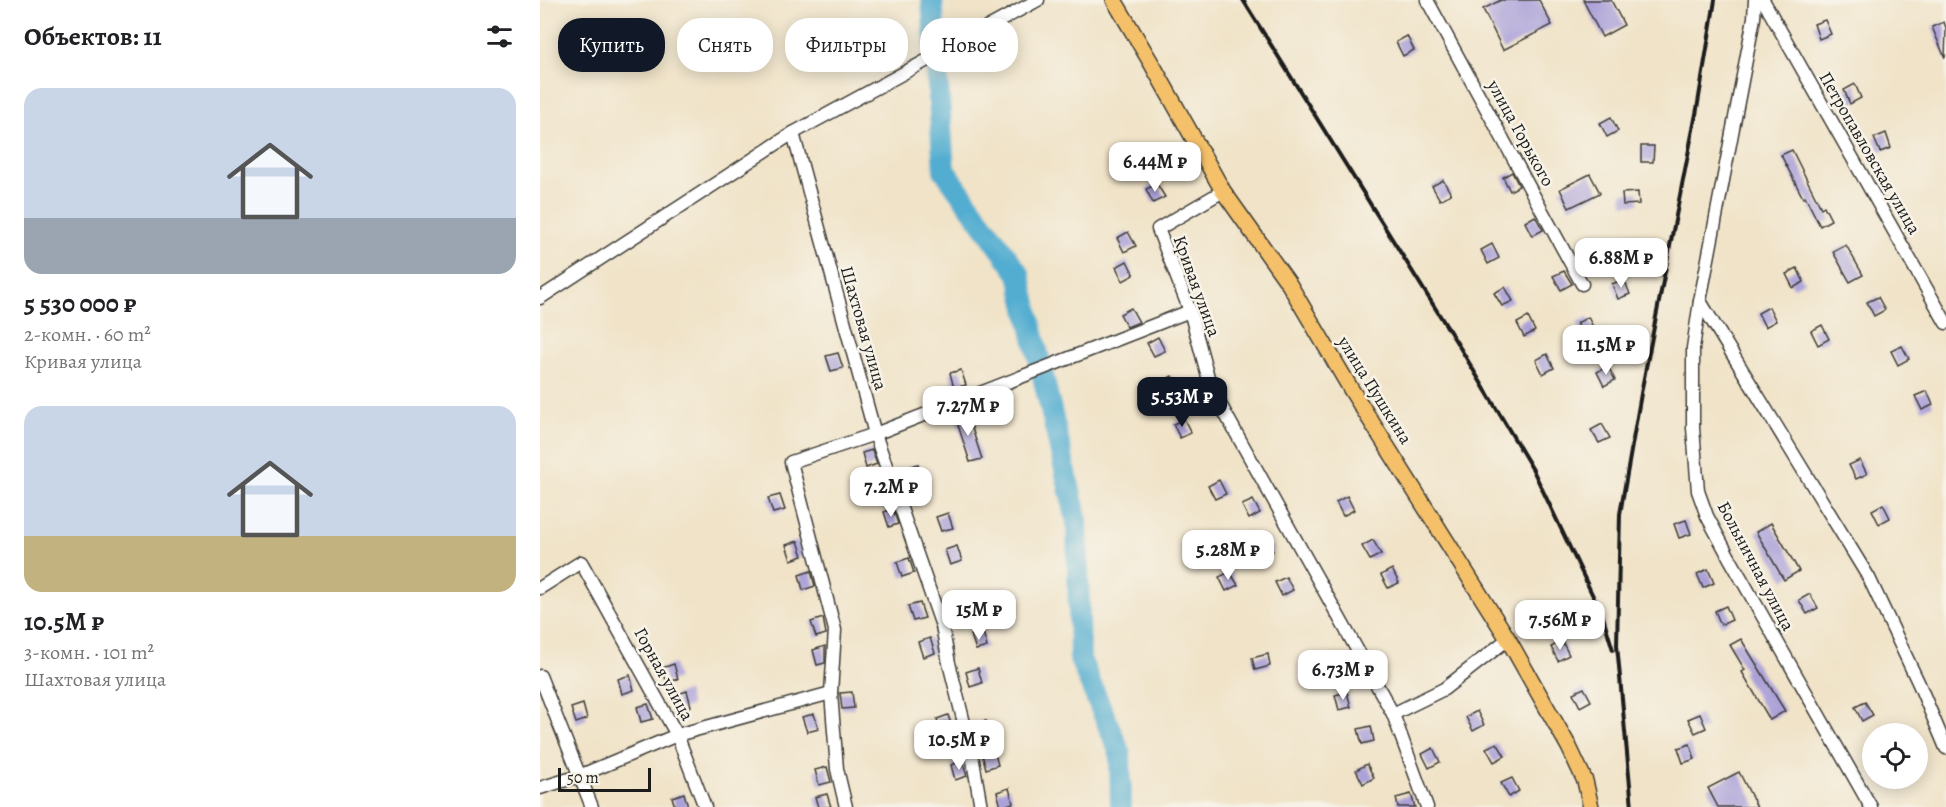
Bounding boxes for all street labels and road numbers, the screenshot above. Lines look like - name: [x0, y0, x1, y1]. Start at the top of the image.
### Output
- street label: Петропавловская улица: [1814, 67, 1927, 239]
- street label: улица Горького: [1481, 75, 1560, 191]
- street label: Кривая улица: [1168, 232, 1227, 341]
- street label: Шахтовая улица: [835, 263, 893, 394]
- street label: улица Пушкина: [1332, 331, 1418, 449]
- street label: Больничная улица: [1712, 497, 1801, 636]
- street label: Горная улица: [628, 623, 700, 726]

